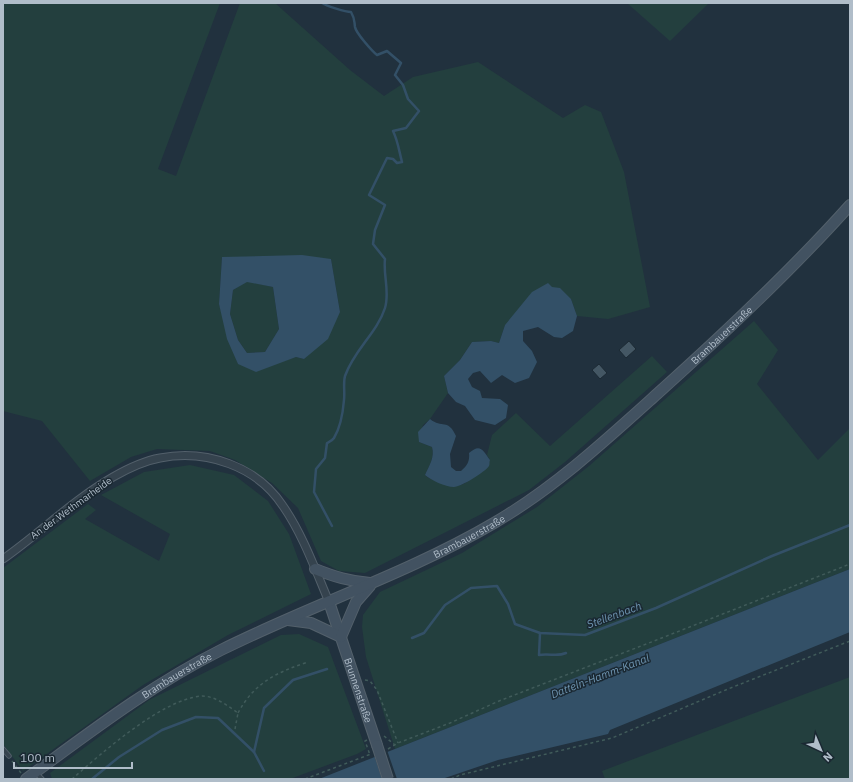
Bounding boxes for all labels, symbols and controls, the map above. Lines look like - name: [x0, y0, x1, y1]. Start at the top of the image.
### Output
- street label: Brambauerstraße: [688, 303, 755, 367]
- street label: An der Wethmarheide: [28, 474, 115, 542]
- street label: Brambauerstraße: [431, 511, 508, 561]
- water label: Stellenbach: [585, 599, 643, 631]
- street label: Brambauerstraße: [139, 649, 214, 701]
- water label: Datteln-Hamm-Kanal: [549, 651, 651, 701]
- street label: Brunnenstraße: [342, 656, 376, 725]
- north arrow: [801, 730, 841, 770]
- scale bar: [14, 744, 132, 770]
- text: N: [820, 749, 836, 765]
- text: 100 m: [20, 750, 55, 765]

